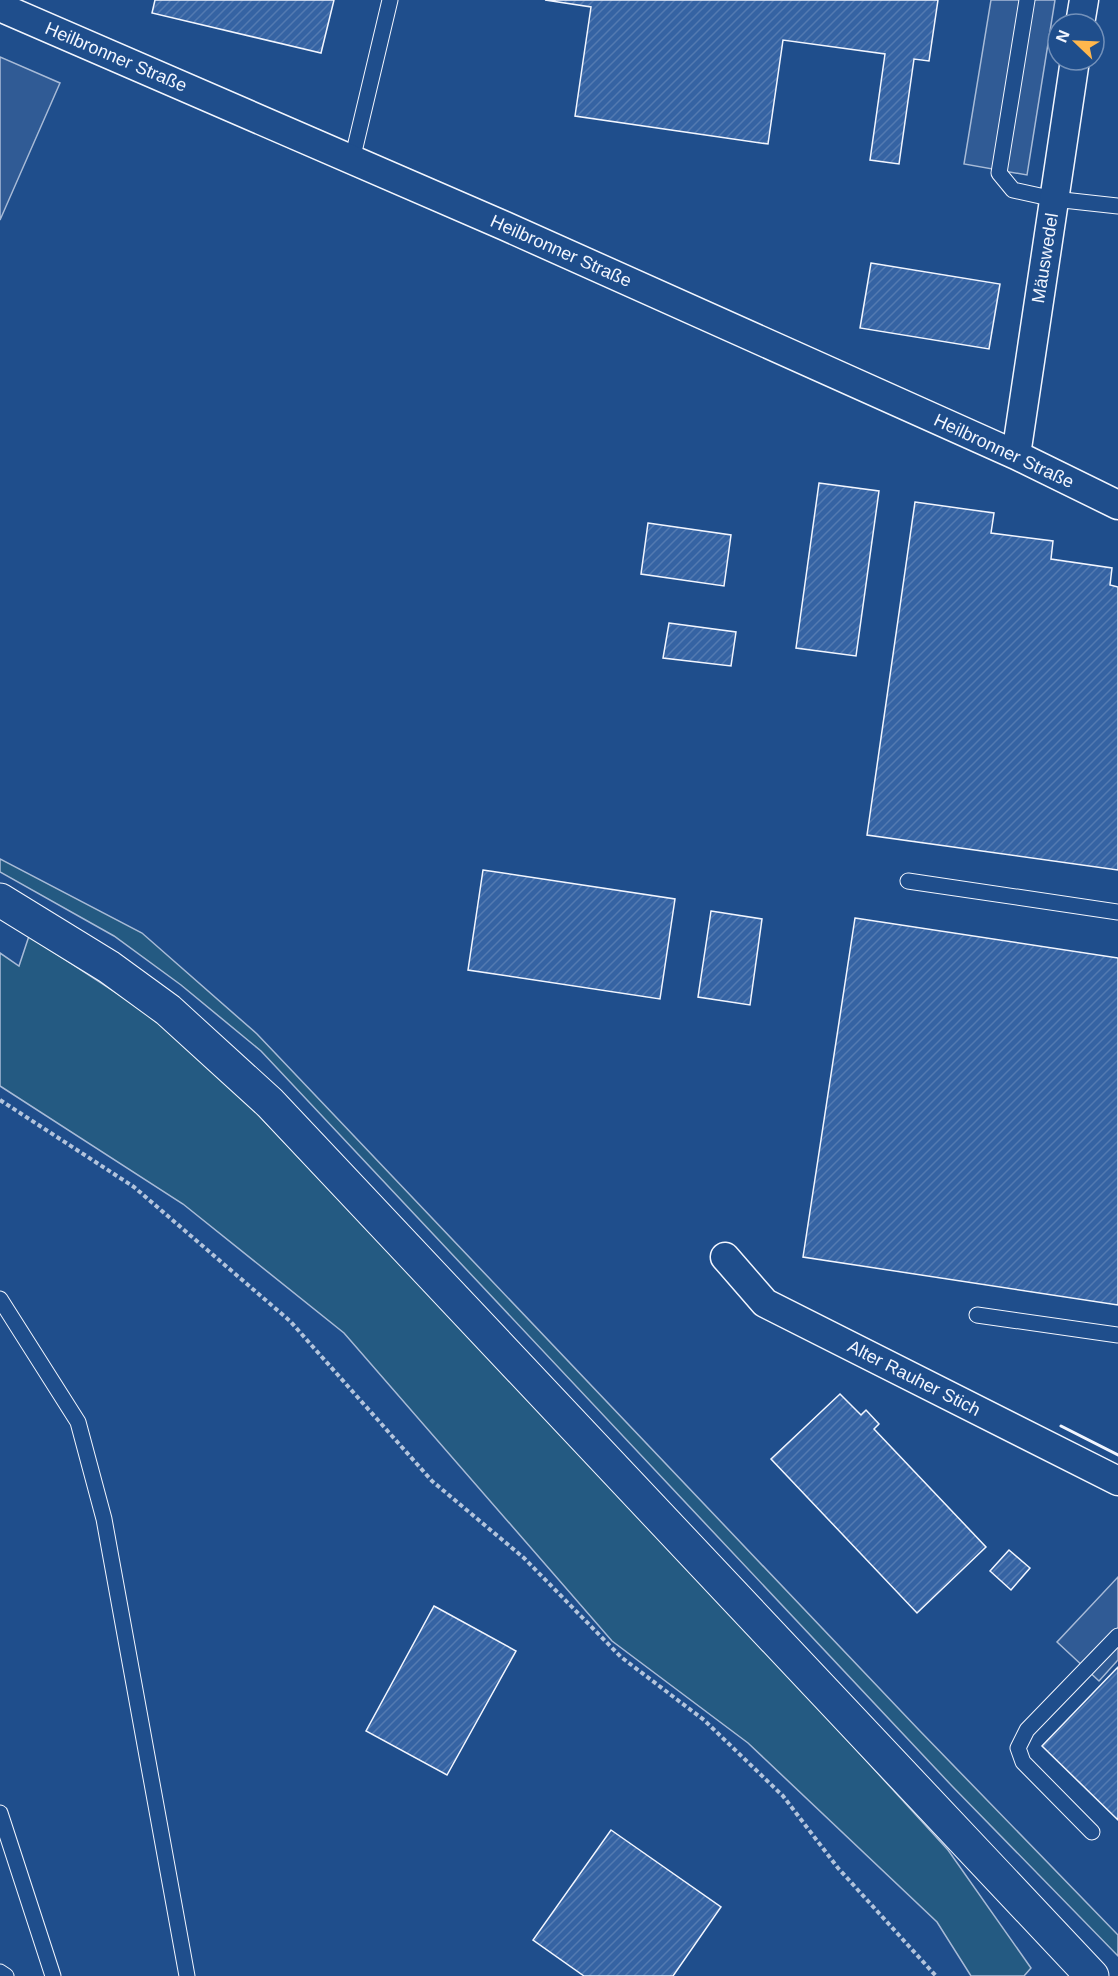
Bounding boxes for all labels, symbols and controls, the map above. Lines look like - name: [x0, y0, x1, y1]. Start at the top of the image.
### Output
- north arrow: [1046, 12, 1106, 72]
- street label: Heilbronner Straße: [42, 18, 190, 96]
- text: N: [1053, 28, 1073, 45]
- street label: Heilbronner Straße: [487, 211, 635, 291]
- street label: Mäuswedel: [1028, 211, 1062, 305]
- street label: Heilbronner Straße: [931, 410, 1077, 492]
- street label: Alter Rauher Stich: [844, 1336, 984, 1420]

